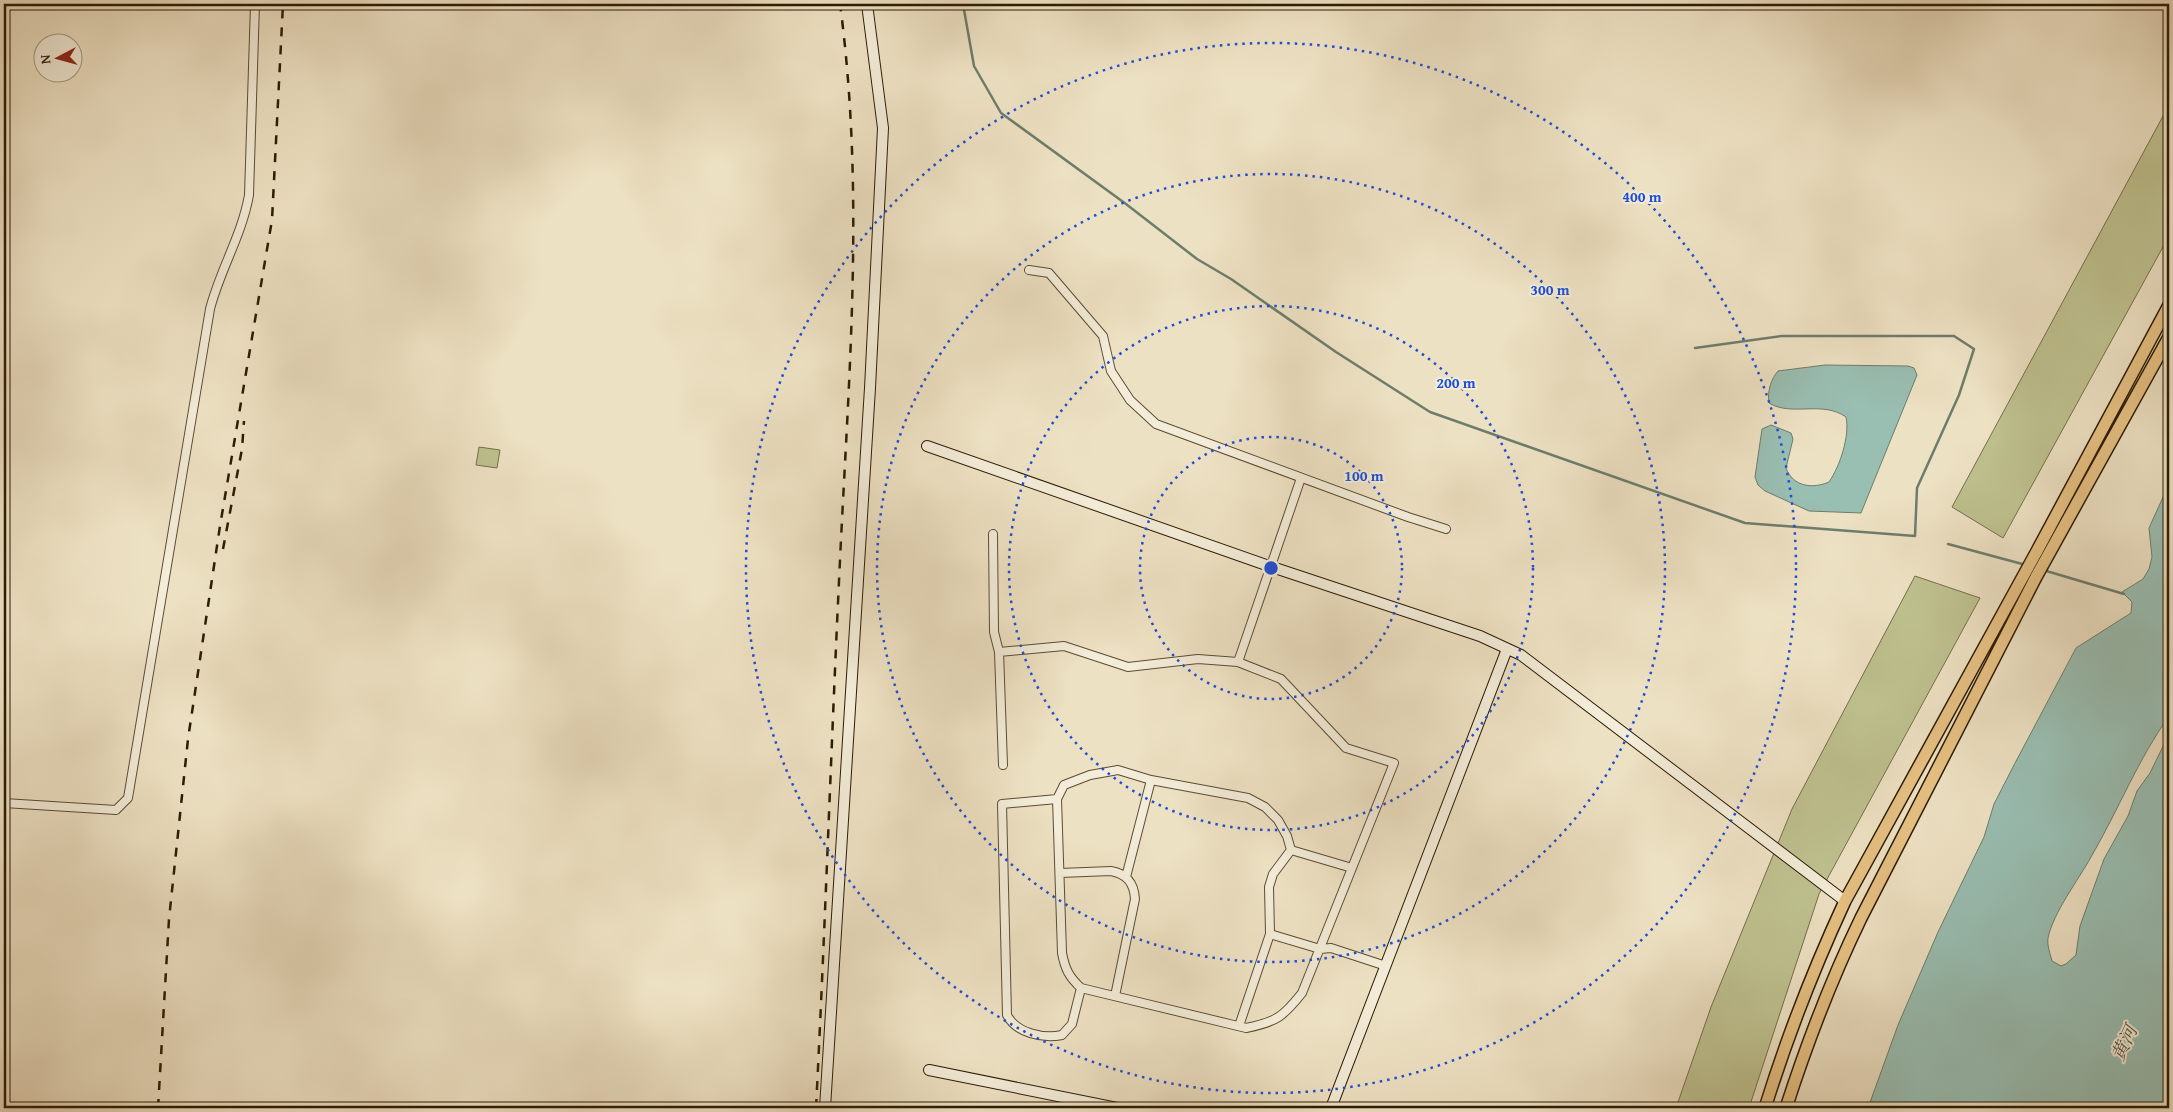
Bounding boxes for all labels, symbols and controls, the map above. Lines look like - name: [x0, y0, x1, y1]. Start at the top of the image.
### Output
- north arrow: [32, 32, 82, 82]
- text: N: [35, 53, 56, 65]
- text: 400 m: [1622, 186, 1662, 207]
- text: 300 m: [1530, 279, 1570, 300]
- text: 200 m: [1436, 372, 1476, 393]
- text: 100 m: [1344, 465, 1384, 486]
- centre of rings: [1262, 559, 1280, 577]
- water label: 黄河: [2104, 1018, 2145, 1065]

